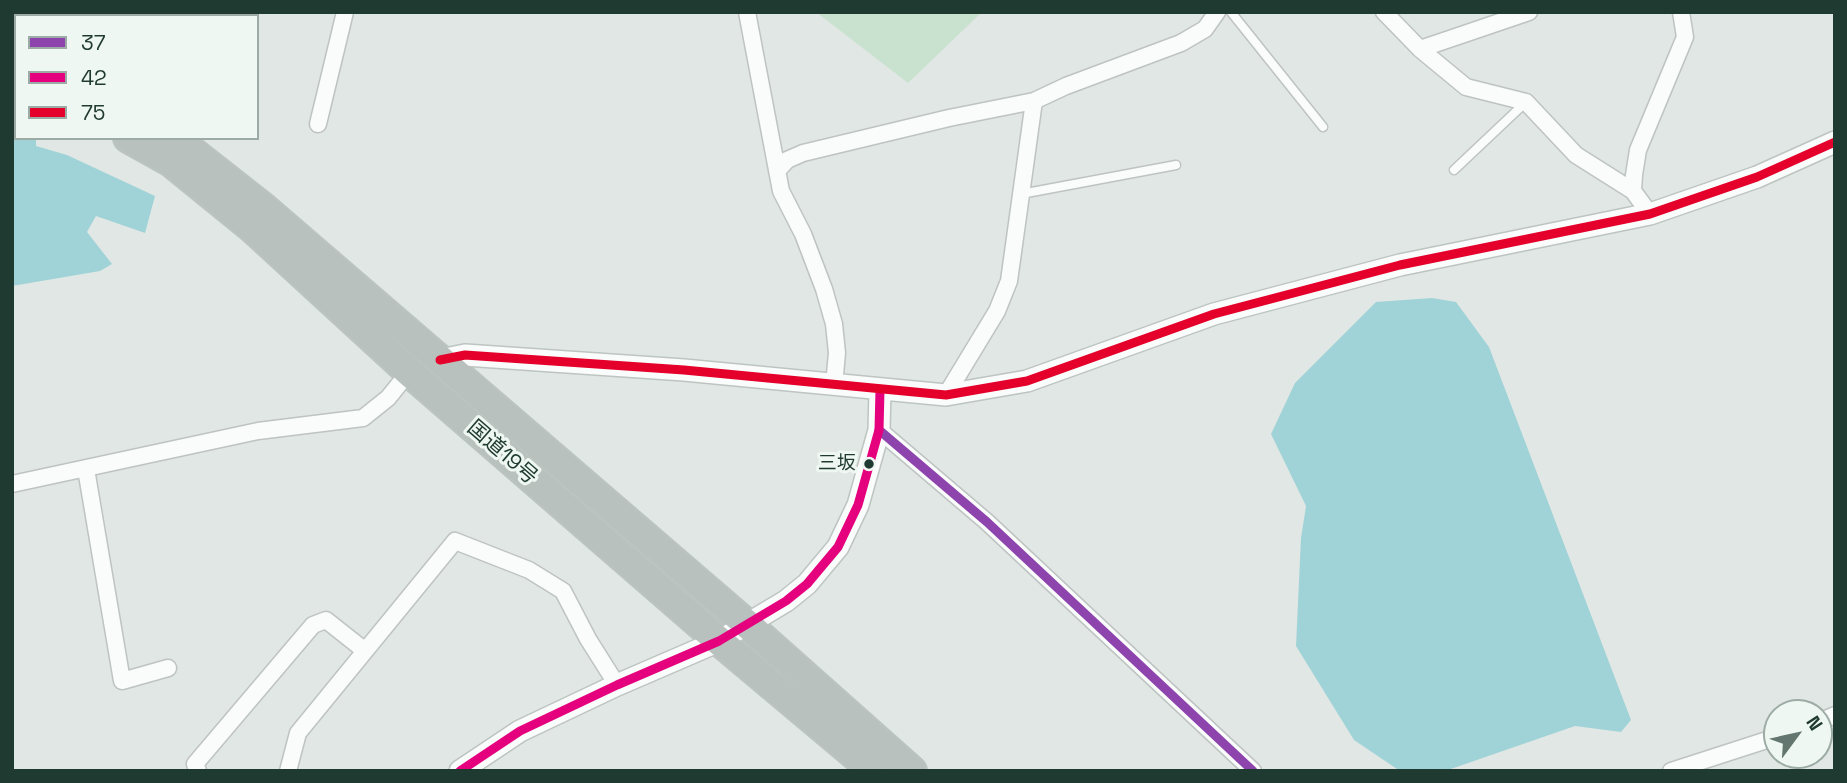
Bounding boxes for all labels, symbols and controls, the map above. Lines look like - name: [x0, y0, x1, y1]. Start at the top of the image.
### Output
- legend: [14, 14, 259, 140]
- text: 37: [81, 29, 106, 56]
- text: 42: [81, 64, 107, 91]
- text: 75: [81, 99, 105, 126]
- street label: 国道19号: [462, 416, 542, 490]
- place label: 三坂: [818, 453, 856, 475]
- marker: 三坂: [862, 457, 876, 471]
- north arrow: [1763, 699, 1833, 769]
- text: N: [1800, 711, 1828, 736]

